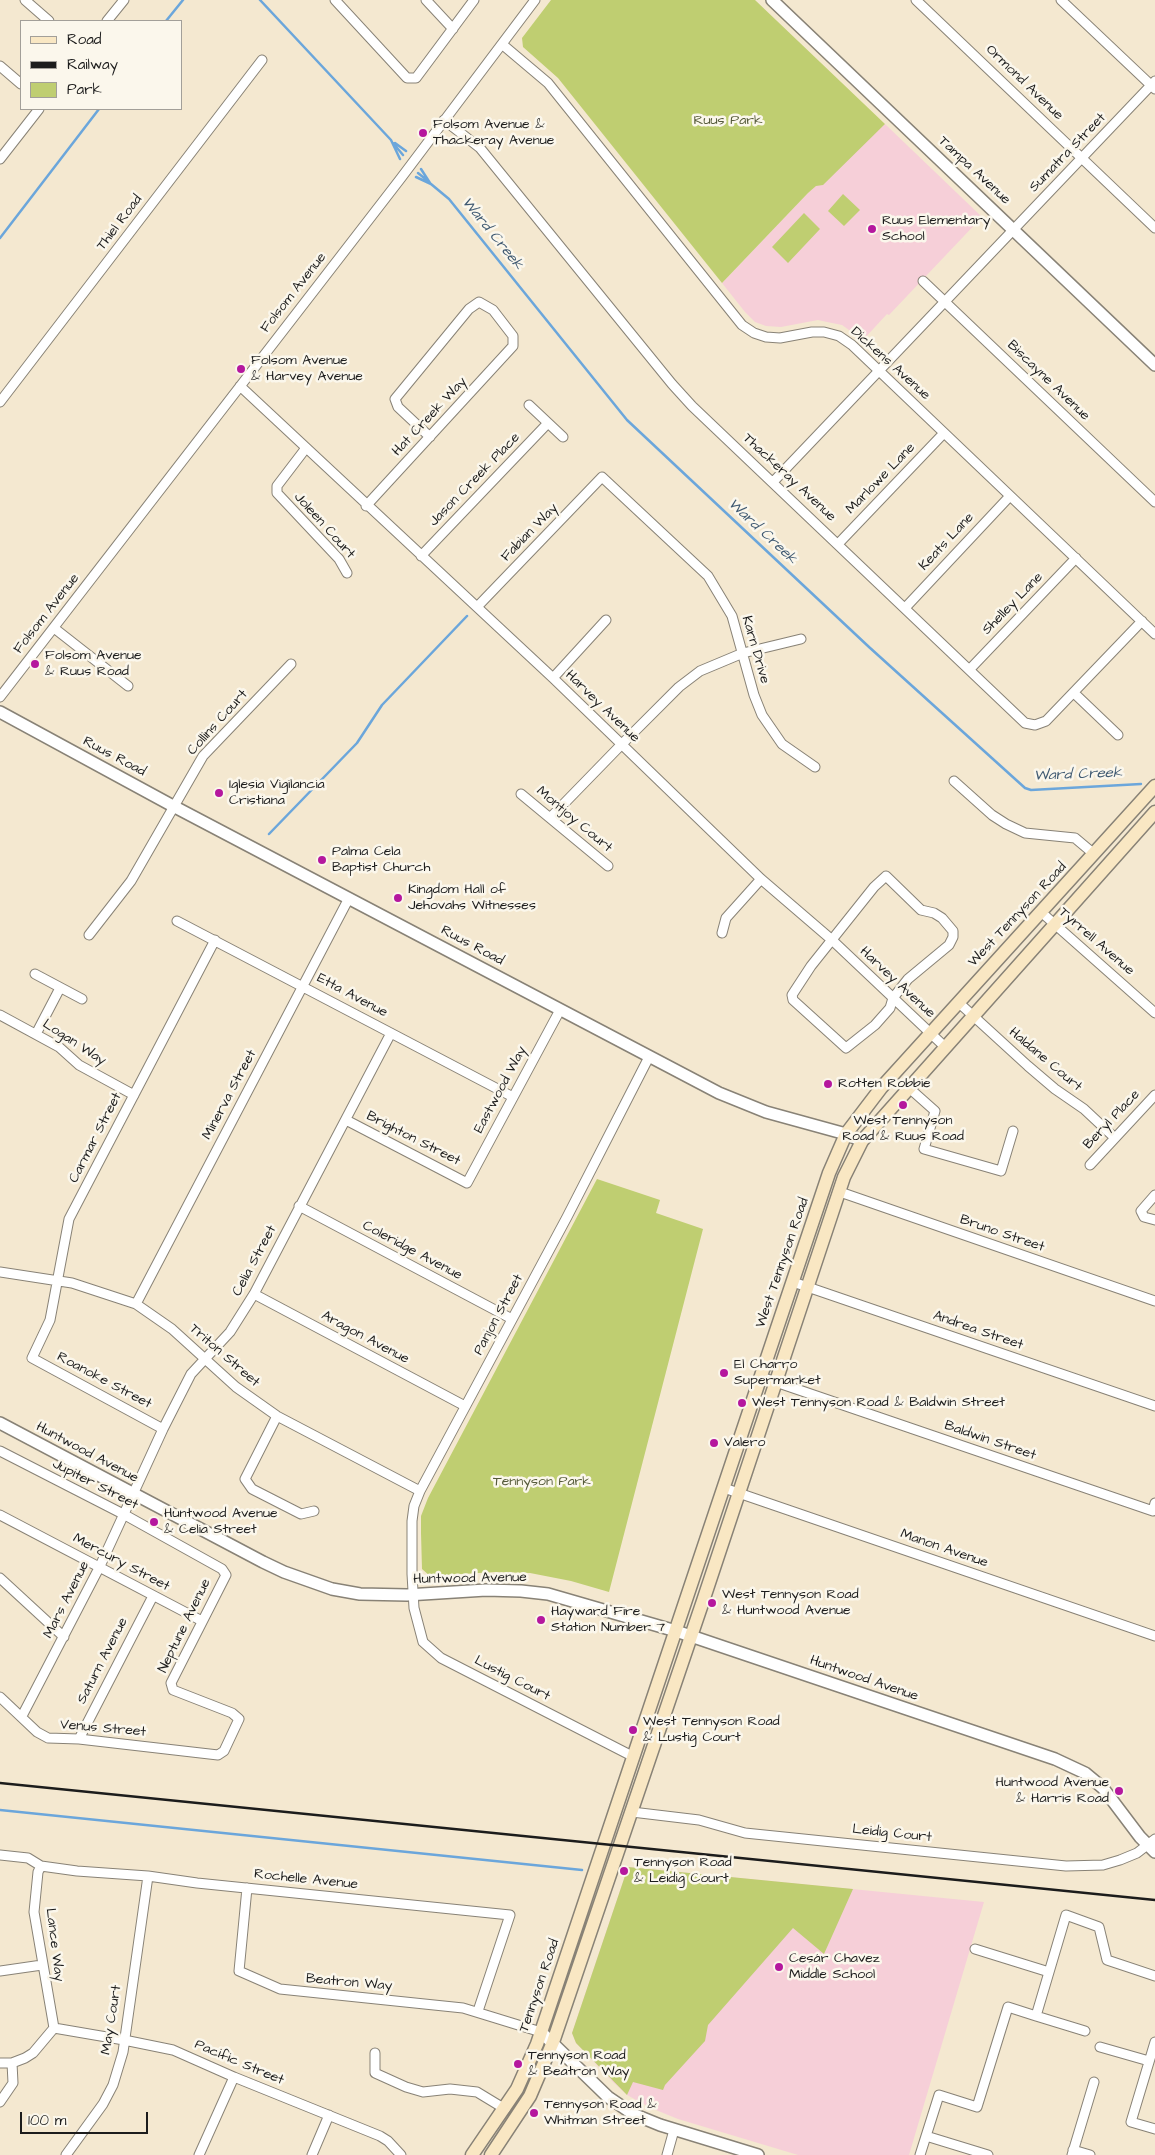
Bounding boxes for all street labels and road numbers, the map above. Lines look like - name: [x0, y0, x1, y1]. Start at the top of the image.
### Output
- street label: Ormond Avenue: [982, 42, 1066, 124]
- street label: Sumatra Street: [1026, 110, 1110, 196]
- street label: Tampa Avenue: [934, 133, 1014, 209]
- street label: Thiel Road: [94, 192, 146, 254]
- street label: Folsom Avenue: [258, 250, 330, 336]
- street label: Dickens Avenue: [847, 324, 933, 404]
- street label: Biscayne Avenue: [1003, 337, 1093, 425]
- street label: Hat Creek Way: [389, 374, 471, 460]
- street label: Jason Creek Place: [426, 430, 524, 530]
- street label: Thackeray Avenue: [739, 430, 839, 526]
- street label: Marlowe Lane: [843, 440, 919, 518]
- street label: Joleen Court: [290, 489, 358, 563]
- street label: Fabian Way: [498, 500, 562, 566]
- street label: Keats Lane: [916, 510, 978, 574]
- street label: Shelley Lane: [979, 569, 1047, 639]
- street label: Folsom Avenue: [11, 571, 83, 657]
- street label: Karn Drive: [737, 614, 773, 686]
- street label: Harvey Avenue: [561, 667, 643, 747]
- street label: Collins Court: [184, 687, 252, 759]
- street label: Ruus Road: [80, 733, 148, 781]
- street label: Montjoy Court: [533, 783, 615, 857]
- street label: West Tennyson Road: [965, 859, 1071, 971]
- street label: Tyrrell Avenue: [1055, 905, 1137, 979]
- street label: Ruus Road: [438, 922, 506, 970]
- street label: Harvey Avenue: [856, 944, 938, 1022]
- street label: Etta Avenue: [314, 970, 390, 1022]
- street label: Logan Way: [39, 1016, 109, 1070]
- street label: Haldane Court: [1005, 1024, 1085, 1096]
- street label: Eastwood Way: [471, 1044, 531, 1136]
- street label: Minerva Street: [199, 1047, 261, 1143]
- street label: Beryl Place: [1080, 1087, 1144, 1153]
- street label: Carmar Street: [66, 1090, 126, 1186]
- street label: Brighton Street: [363, 1108, 463, 1170]
- street label: West Tennyson Road: [753, 1196, 813, 1330]
- street label: Bruno Street: [957, 1212, 1047, 1256]
- street label: Coleridge Avenue: [359, 1218, 465, 1284]
- street label: Celia Street: [229, 1223, 281, 1299]
- street label: Panjon Street: [471, 1272, 527, 1358]
- street label: Aragon Avenue: [318, 1308, 412, 1368]
- street label: Andrea Street: [931, 1308, 1025, 1354]
- street label: Triton Street: [185, 1321, 263, 1391]
- street label: Roanoke Street: [54, 1349, 154, 1413]
- street label: Baldwin Street: [942, 1417, 1038, 1465]
- street label: Huntwood Avenue: [33, 1419, 141, 1487]
- street label: Jupiter Street: [49, 1456, 141, 1514]
- street label: Manon Avenue: [898, 1526, 990, 1572]
- street label: Mercury Street: [70, 1530, 172, 1596]
- street label: Mars Avenue: [40, 1559, 94, 1641]
- street label: Huntwood Avenue: [413, 1570, 527, 1588]
- street label: Neptune Avenue: [155, 1576, 215, 1676]
- street label: Saturn Avenue: [74, 1615, 132, 1707]
- street label: Lustig Court: [471, 1653, 553, 1705]
- street label: Huntwood Avenue: [808, 1653, 920, 1705]
- street label: Venus Street: [59, 1717, 147, 1741]
- street label: Leidig Court: [851, 1821, 933, 1847]
- street label: Rochelle Avenue: [253, 1866, 359, 1894]
- street label: Lance Way: [41, 1907, 67, 1983]
- street label: Tennyson Road: [516, 1937, 564, 2035]
- street label: Beatron Way: [305, 1971, 393, 1995]
- street label: May Court: [98, 1984, 126, 2056]
- street label: Pacific Street: [192, 2037, 286, 2089]

